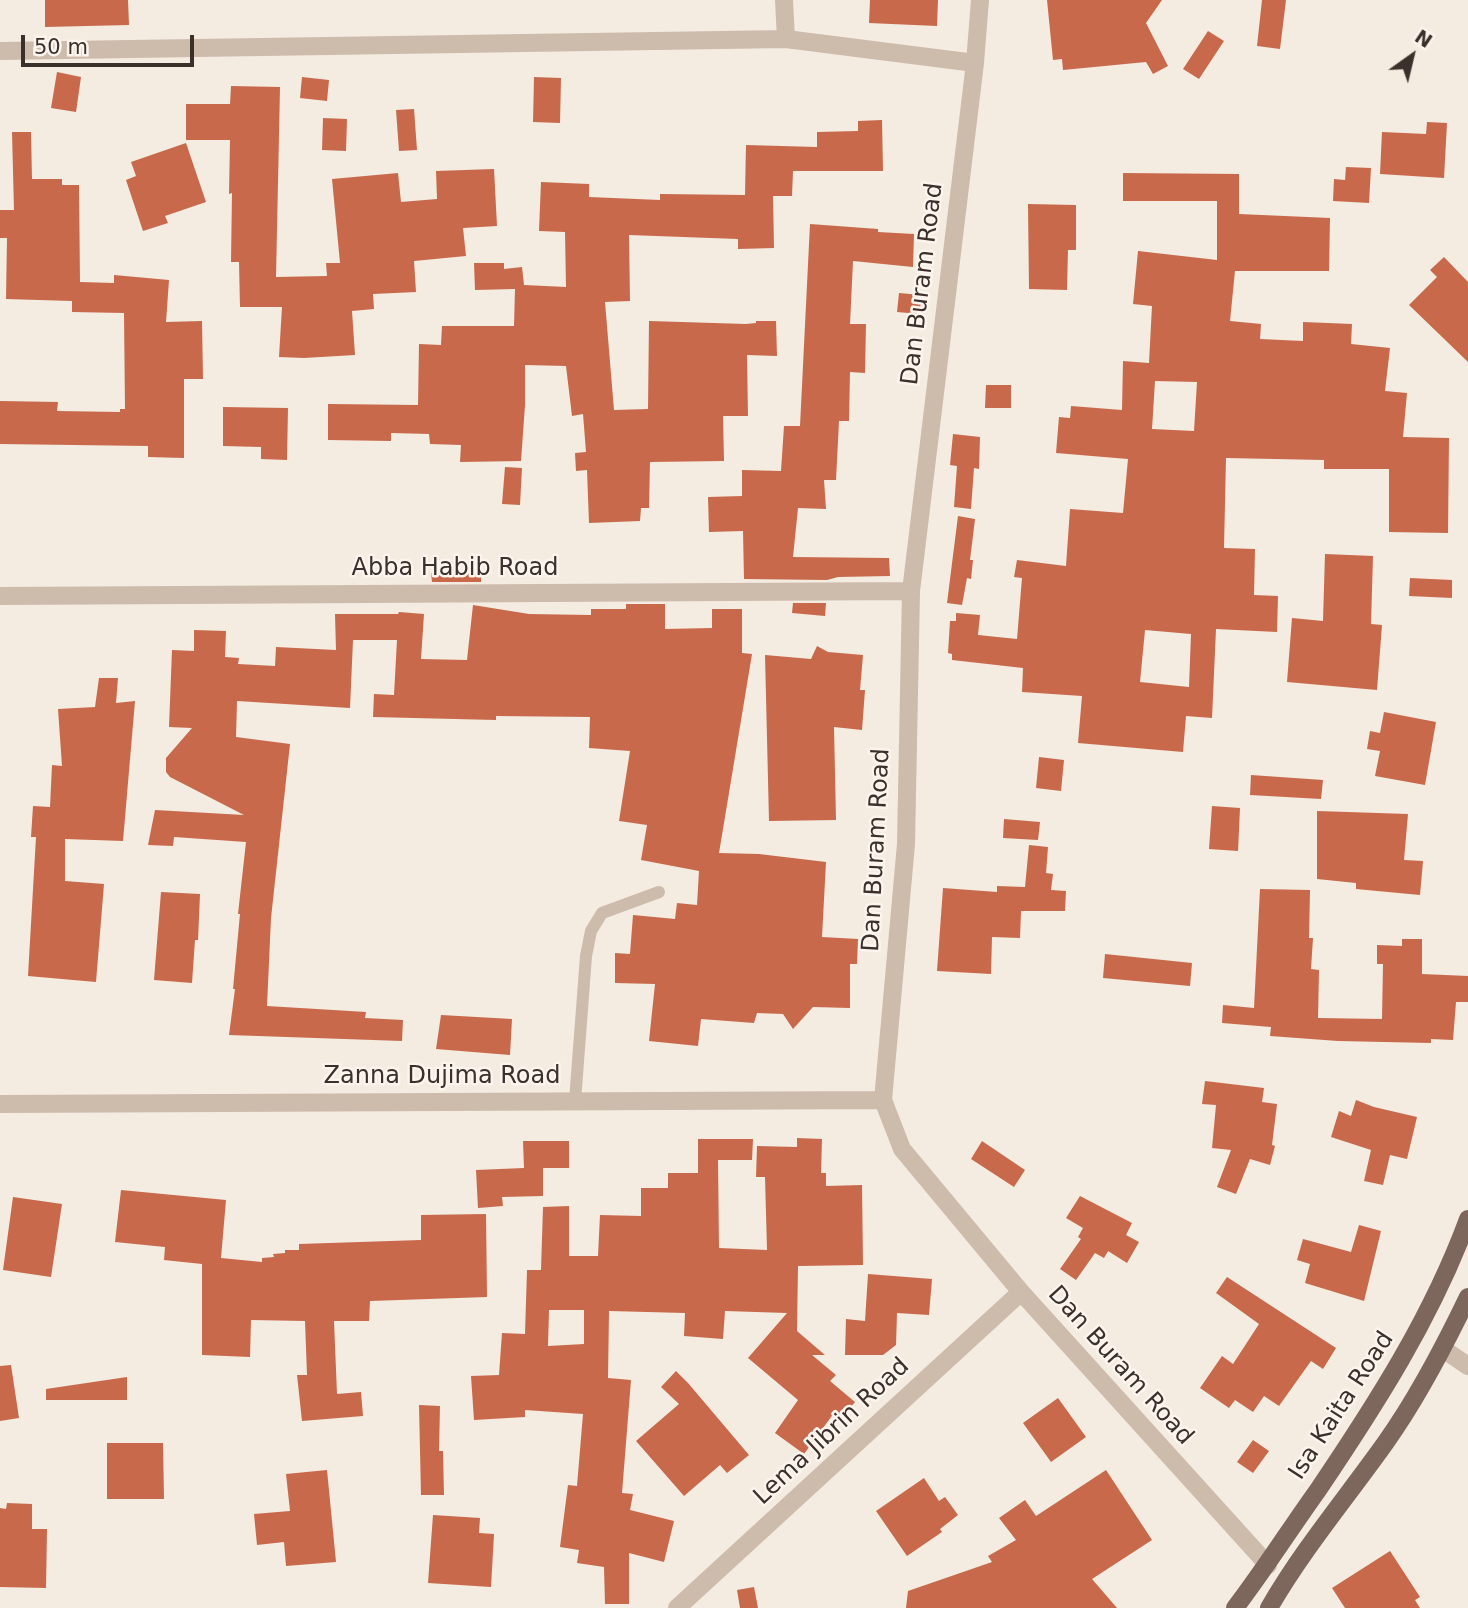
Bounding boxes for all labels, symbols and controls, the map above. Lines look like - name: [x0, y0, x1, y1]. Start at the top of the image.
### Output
- scale bar: [24, 21, 198, 65]
- north arrow: [1377, 21, 1447, 91]
- text: N: [1411, 25, 1436, 52]
- text: 50 m: [34, 35, 88, 59]
- street label: Dan Buram Road: [896, 181, 950, 387]
- street label: Abba Habib Road: [352, 555, 558, 583]
- street label: Dan Buram Road: [857, 748, 897, 952]
- street label: Zanna Dujima Road: [324, 1063, 560, 1091]
- street label: Dan Buram Road: [1041, 1281, 1199, 1451]
- street label: Isa Kaita Road: [1283, 1327, 1401, 1485]
- street label: Lema Jibrin Road: [748, 1353, 916, 1511]

